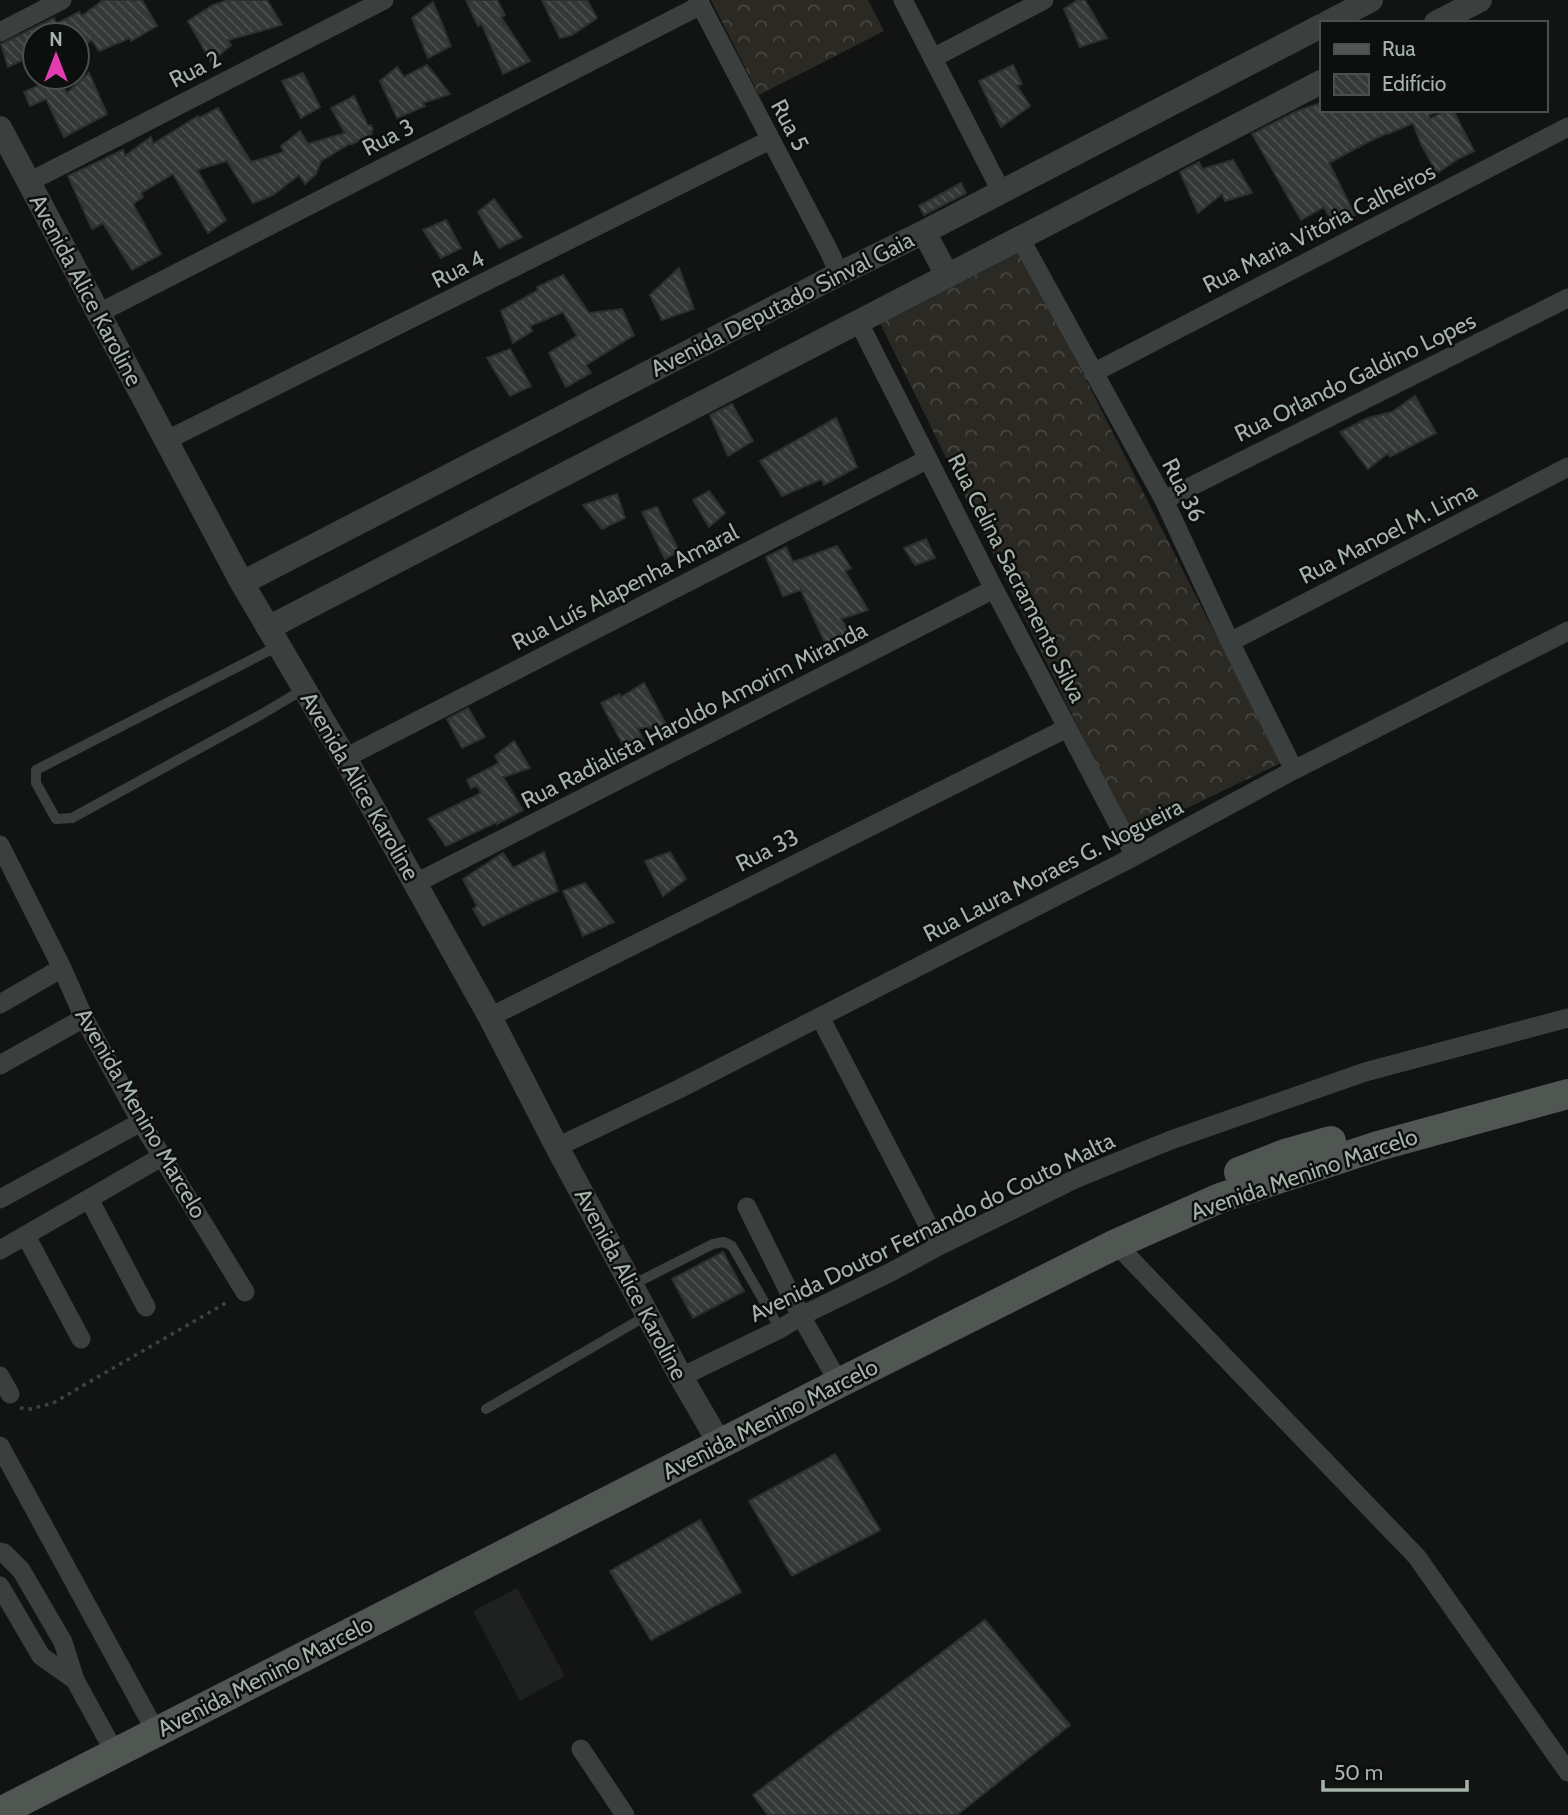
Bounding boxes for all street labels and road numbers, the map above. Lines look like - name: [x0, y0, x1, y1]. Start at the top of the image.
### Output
- street label: Rua 2: [165, 44, 225, 94]
- street label: Rua 5: [765, 94, 815, 156]
- street label: Rua 3: [357, 112, 419, 162]
- street label: Rua Maria Vitória Calheiros: [1198, 157, 1440, 299]
- street label: Avenida Alice Karoline: [24, 189, 148, 391]
- street label: Avenida Deputado Sinval Gaia: [646, 225, 918, 383]
- street label: Rua 4: [427, 244, 489, 294]
- street label: Rua Orlando Galdino Lopes: [1230, 306, 1480, 448]
- street label: Rua Celina Sacramento Silva: [942, 449, 1092, 707]
- street label: Rua 36: [1156, 454, 1212, 526]
- street label: Rua Manoel M. Lima: [1295, 476, 1481, 590]
- street label: Rua Luís Alapenha Amaral: [507, 517, 743, 656]
- street label: Rua Radialista Haroldo Amorim Miranda: [516, 615, 872, 815]
- street label: Avenida Alice Karoline: [295, 687, 426, 885]
- street label: Rua Laura Moraes G. Nogueira: [918, 792, 1188, 948]
- street label: Rua 33: [731, 822, 803, 878]
- street label: Avenida Menino Marcelo: [69, 1003, 213, 1223]
- street label: Avenida Menino Marcelo: [1187, 1122, 1421, 1226]
- street label: Avenida Doutor Fernando do Couto Malta: [745, 1126, 1119, 1328]
- street label: Avenida Alice Karoline: [569, 1183, 693, 1385]
- street label: Avenida Menino Marcelo: [658, 1352, 882, 1486]
- street label: Avenida Menino Marcelo: [153, 1609, 377, 1743]

